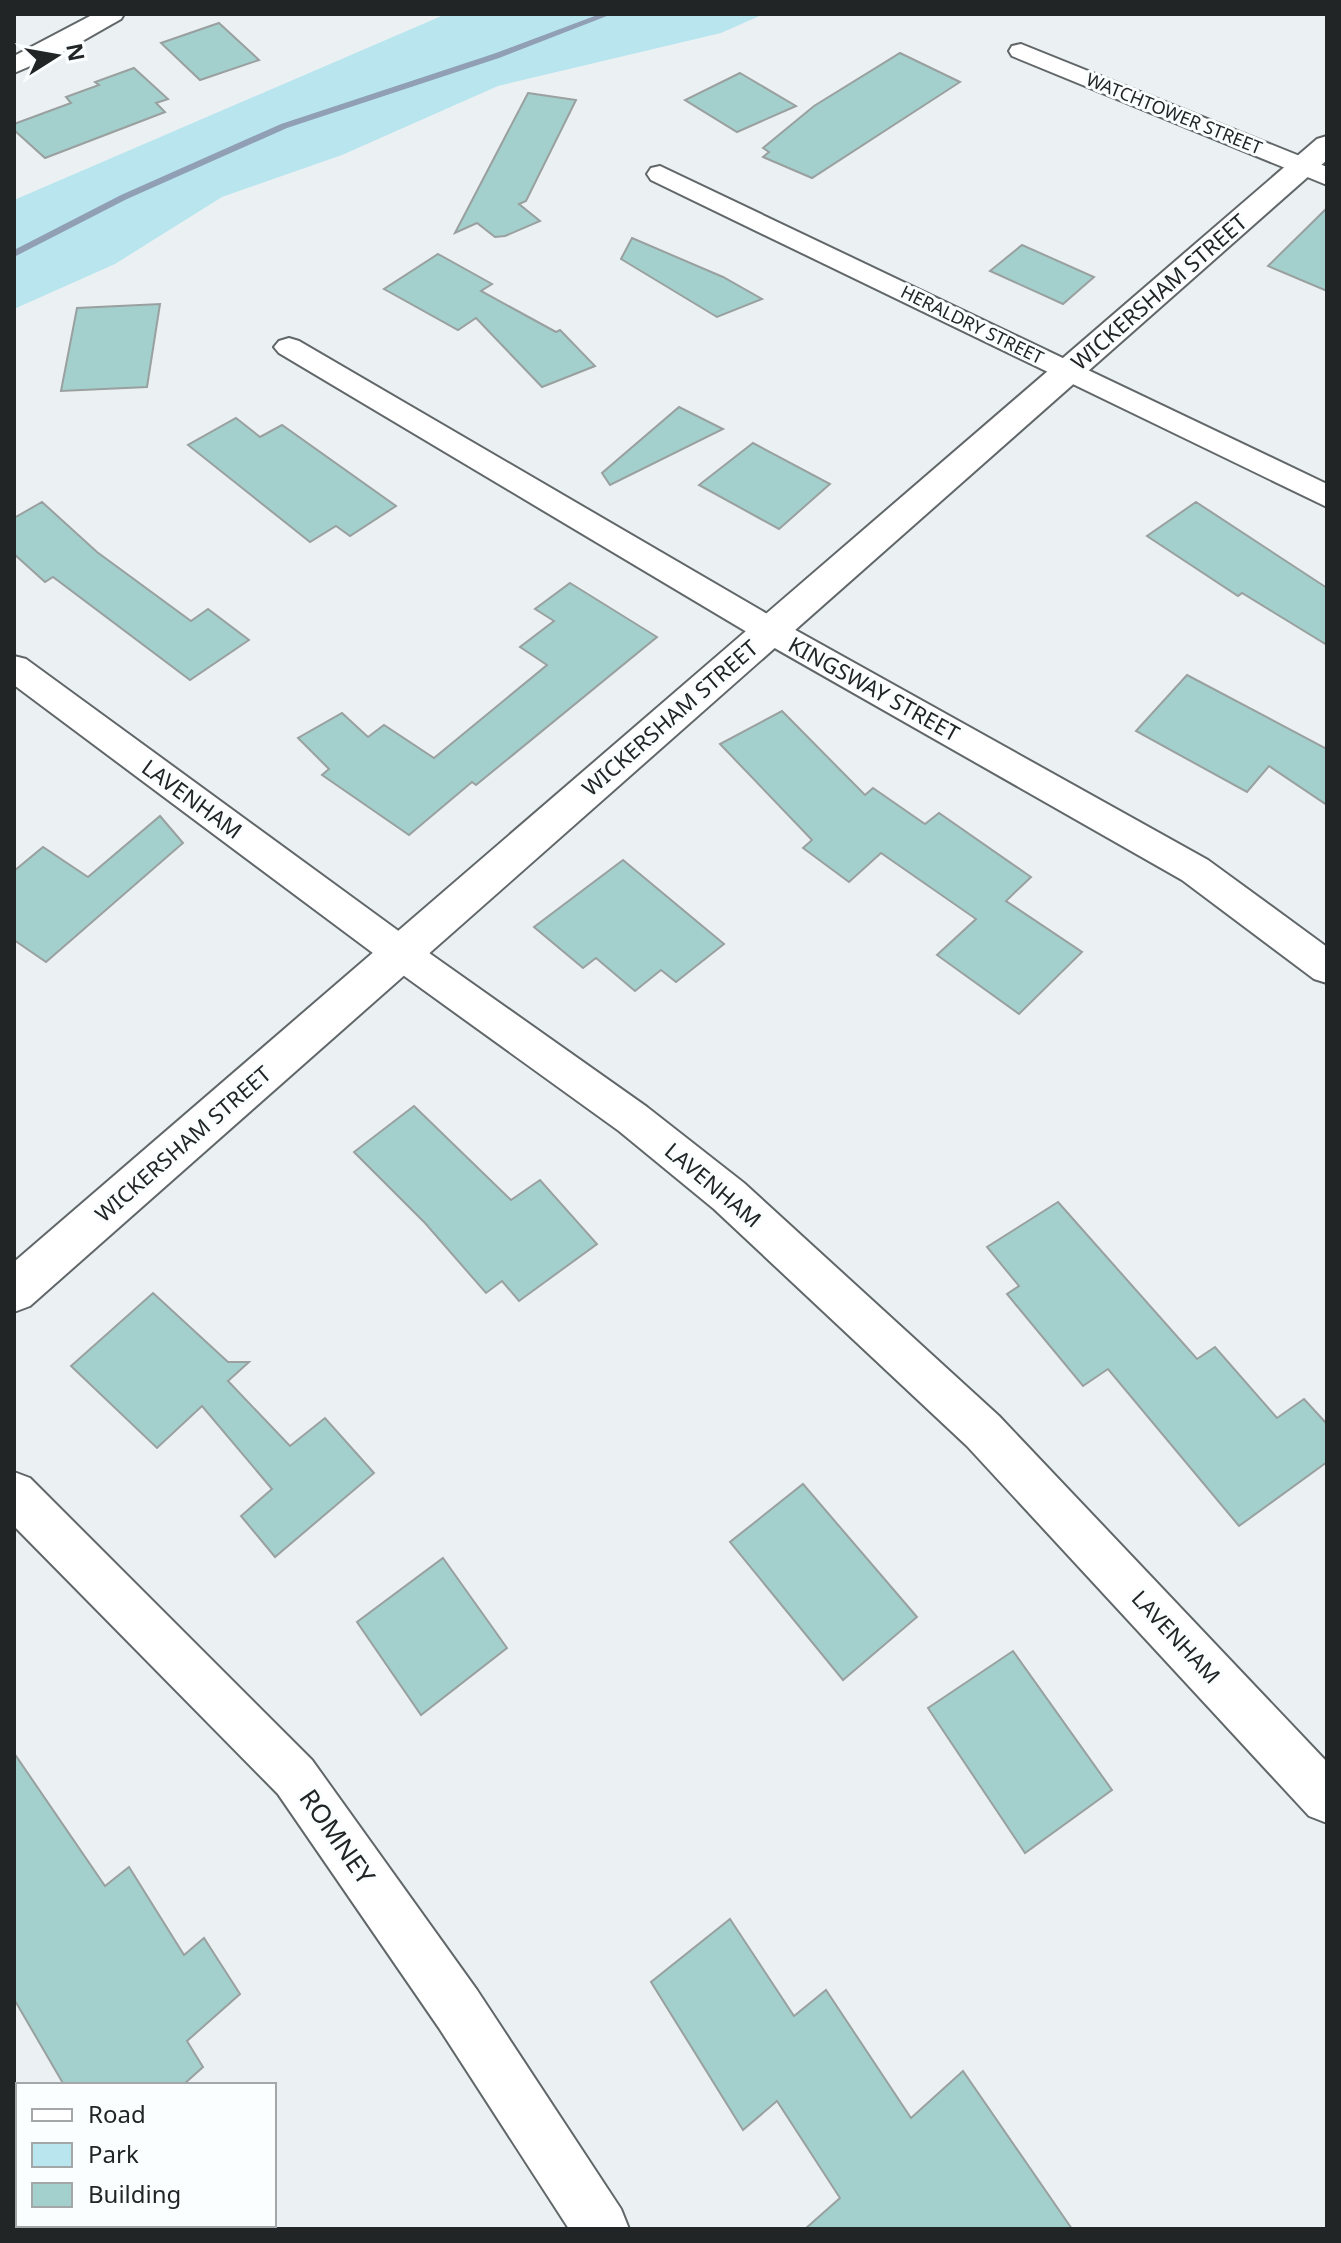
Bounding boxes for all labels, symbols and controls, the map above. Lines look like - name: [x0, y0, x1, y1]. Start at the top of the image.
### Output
- north arrow: [16, 16, 96, 96]
- text: N: [60, 40, 93, 64]
- street label: WATCHTOWER STREET: [1083, 67, 1266, 159]
- street label: WICKERSHAM STREET: [1064, 206, 1253, 376]
- street label: HERALDRY STREET: [897, 279, 1048, 369]
- street label: KINGSWAY STREET: [784, 629, 965, 748]
- street label: WICKERSHAM STREET: [575, 632, 764, 802]
- street label: LAVENHAM: [136, 752, 249, 845]
- street label: WICKERSHAM STREET: [88, 1058, 277, 1228]
- street label: LAVENHAM: [659, 1135, 768, 1233]
- street label: LAVENHAM: [1126, 1583, 1228, 1689]
- street label: ROMNEY: [292, 1781, 384, 1892]
- legend: [16, 2083, 276, 2227]
- text: Road: [88, 2097, 146, 2130]
- text: Park: [88, 2137, 139, 2170]
- text: Building: [88, 2177, 181, 2210]

